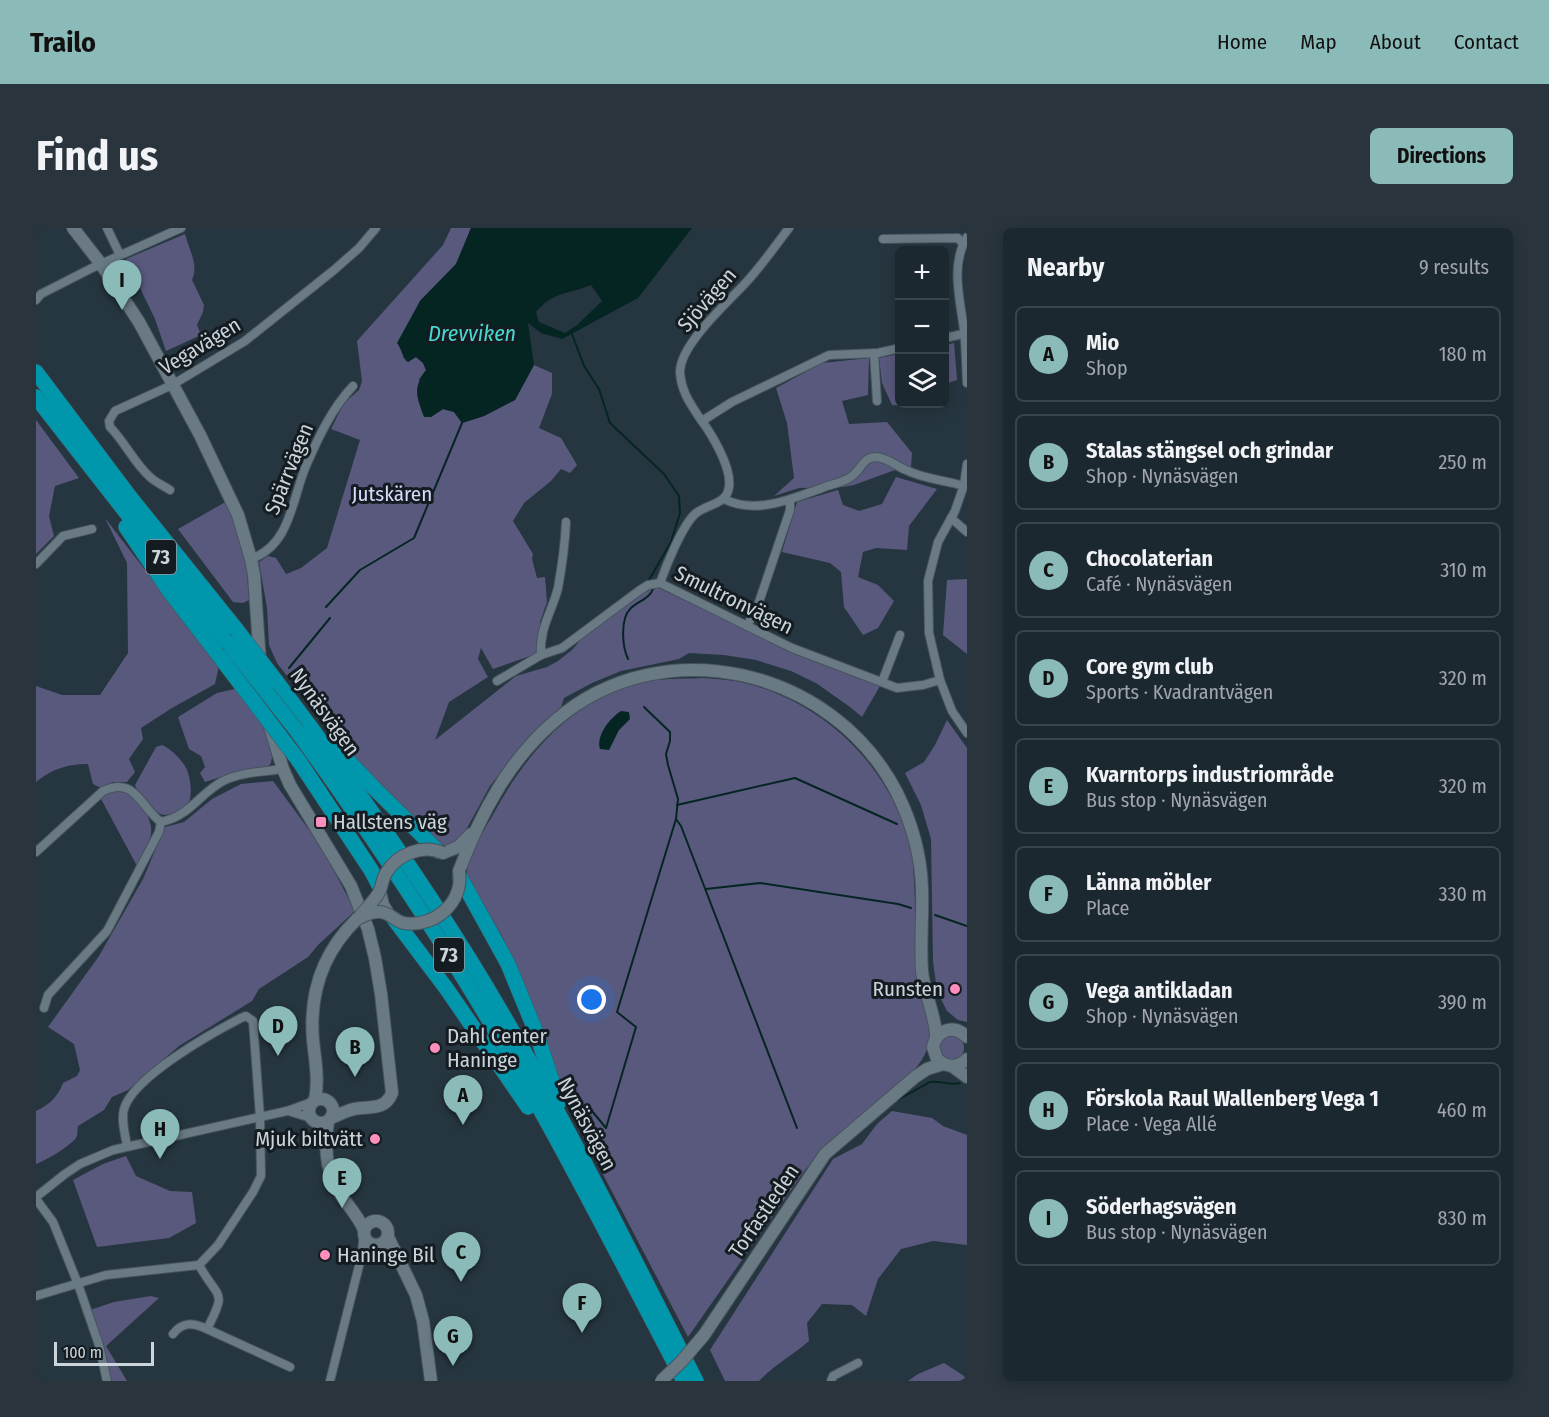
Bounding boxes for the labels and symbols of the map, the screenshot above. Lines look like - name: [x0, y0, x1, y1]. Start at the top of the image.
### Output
- pin: I: [102, 260, 142, 310]
- street label: Sjövägen: [672, 262, 742, 338]
- street label: Vegavägen: [155, 312, 245, 380]
- water label: Drevviken: [428, 320, 516, 347]
- street label: Spärrvägen: [259, 419, 319, 519]
- park label: Jutskären: [352, 481, 432, 507]
- road number: 73: [146, 540, 176, 574]
- street label: Smultronvägen: [670, 560, 798, 640]
- street label: Nynäsvägen: [284, 663, 366, 761]
- place label: Hallstens väg: [333, 809, 447, 835]
- marker: Hallstens väg: [314, 815, 328, 829]
- road number: 73: [434, 938, 464, 972]
- place label: Runsten: [873, 976, 943, 1002]
- marker: Runsten: [948, 982, 962, 996]
- your location: [577, 985, 606, 1014]
- pin: D: [258, 1006, 298, 1056]
- place label: Dahl Center Haninge: [447, 1023, 547, 1073]
- pin: B: [336, 1028, 374, 1077]
- marker: Dahl Center Haninge: [428, 1041, 442, 1055]
- street label: Nynäsvägen: [552, 1073, 622, 1175]
- pin: A: [444, 1076, 482, 1125]
- pin: H: [140, 1110, 180, 1159]
- place label: Mjuk biltvätt: [255, 1126, 363, 1152]
- marker: Mjuk biltvätt: [368, 1132, 382, 1146]
- pin: E: [322, 1158, 362, 1208]
- street label: Torfastleden: [723, 1159, 805, 1263]
- pin: C: [442, 1232, 480, 1282]
- place label: Haninge Bil: [337, 1242, 435, 1268]
- marker: Haninge Bil: [318, 1248, 332, 1262]
- pin: F: [562, 1284, 602, 1333]
- pin: G: [434, 1316, 472, 1366]
- scale bar: [54, 1339, 154, 1366]

